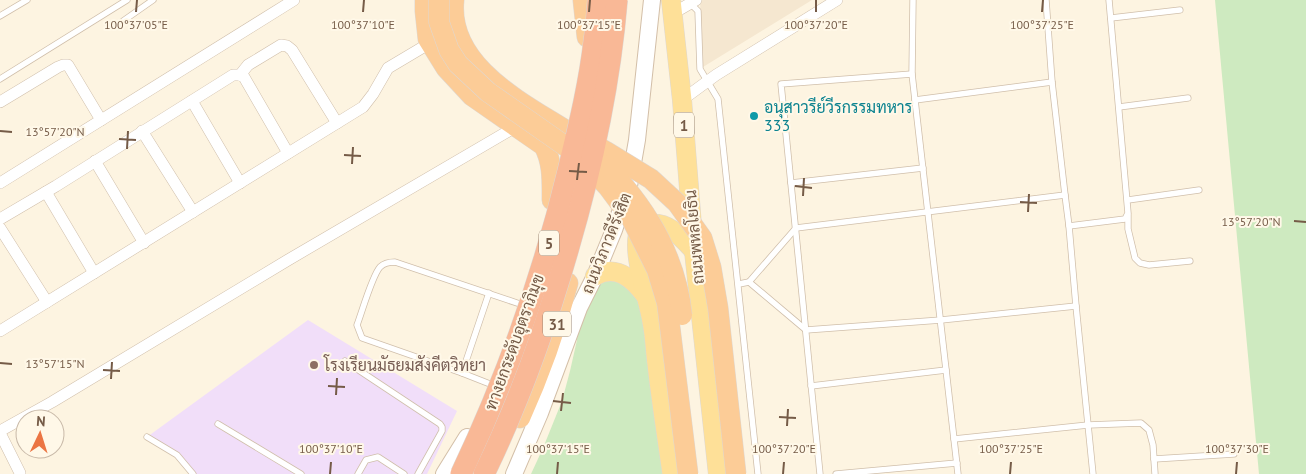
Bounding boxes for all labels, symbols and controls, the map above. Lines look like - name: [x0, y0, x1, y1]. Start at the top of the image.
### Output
- text: 100°37'05"E: [104, 17, 168, 32]
- text: 100°37'10"E: [331, 17, 395, 32]
- text: 100°37'15"E: [557, 17, 621, 32]
- text: 100°37'20"E: [784, 17, 848, 32]
- text: 100°37'25"E: [1010, 17, 1074, 32]
- place label: อนุสาวรีย์วีรกรรมทหาร 333: [764, 95, 913, 135]
- marker: อนุสาวรีย์วีรกรรมทหาร 333: [748, 110, 760, 122]
- road number: 1: [674, 112, 694, 138]
- text: 13°57'20"N: [25, 124, 85, 139]
- street label: ถนนวิภาวดีรังสิต: [576, 189, 635, 296]
- street label: ถนนพหลโยธิน: [679, 189, 708, 285]
- text: 13°57'20"N: [1221, 214, 1281, 229]
- road number: 5: [539, 230, 559, 256]
- street label: ทางยกระดับอุตราภิมุข: [480, 271, 550, 414]
- road number: 31: [543, 312, 571, 336]
- place label: โรงเรียนมัธยมสังคีตวิทยา: [323, 354, 486, 375]
- text: 13°57'15"N: [25, 356, 85, 371]
- marker: โรงเรียนมัธยมสังคีตวิทยา: [308, 359, 320, 371]
- north arrow: [15, 409, 65, 459]
- text: N: [36, 412, 46, 430]
- text: 100°37'10"E: [299, 441, 363, 456]
- text: 100°37'15"E: [526, 441, 590, 456]
- text: 100°37'20"E: [752, 441, 816, 456]
- text: 100°37'25"E: [979, 441, 1043, 456]
- text: 100°37'30"E: [1205, 441, 1269, 456]

